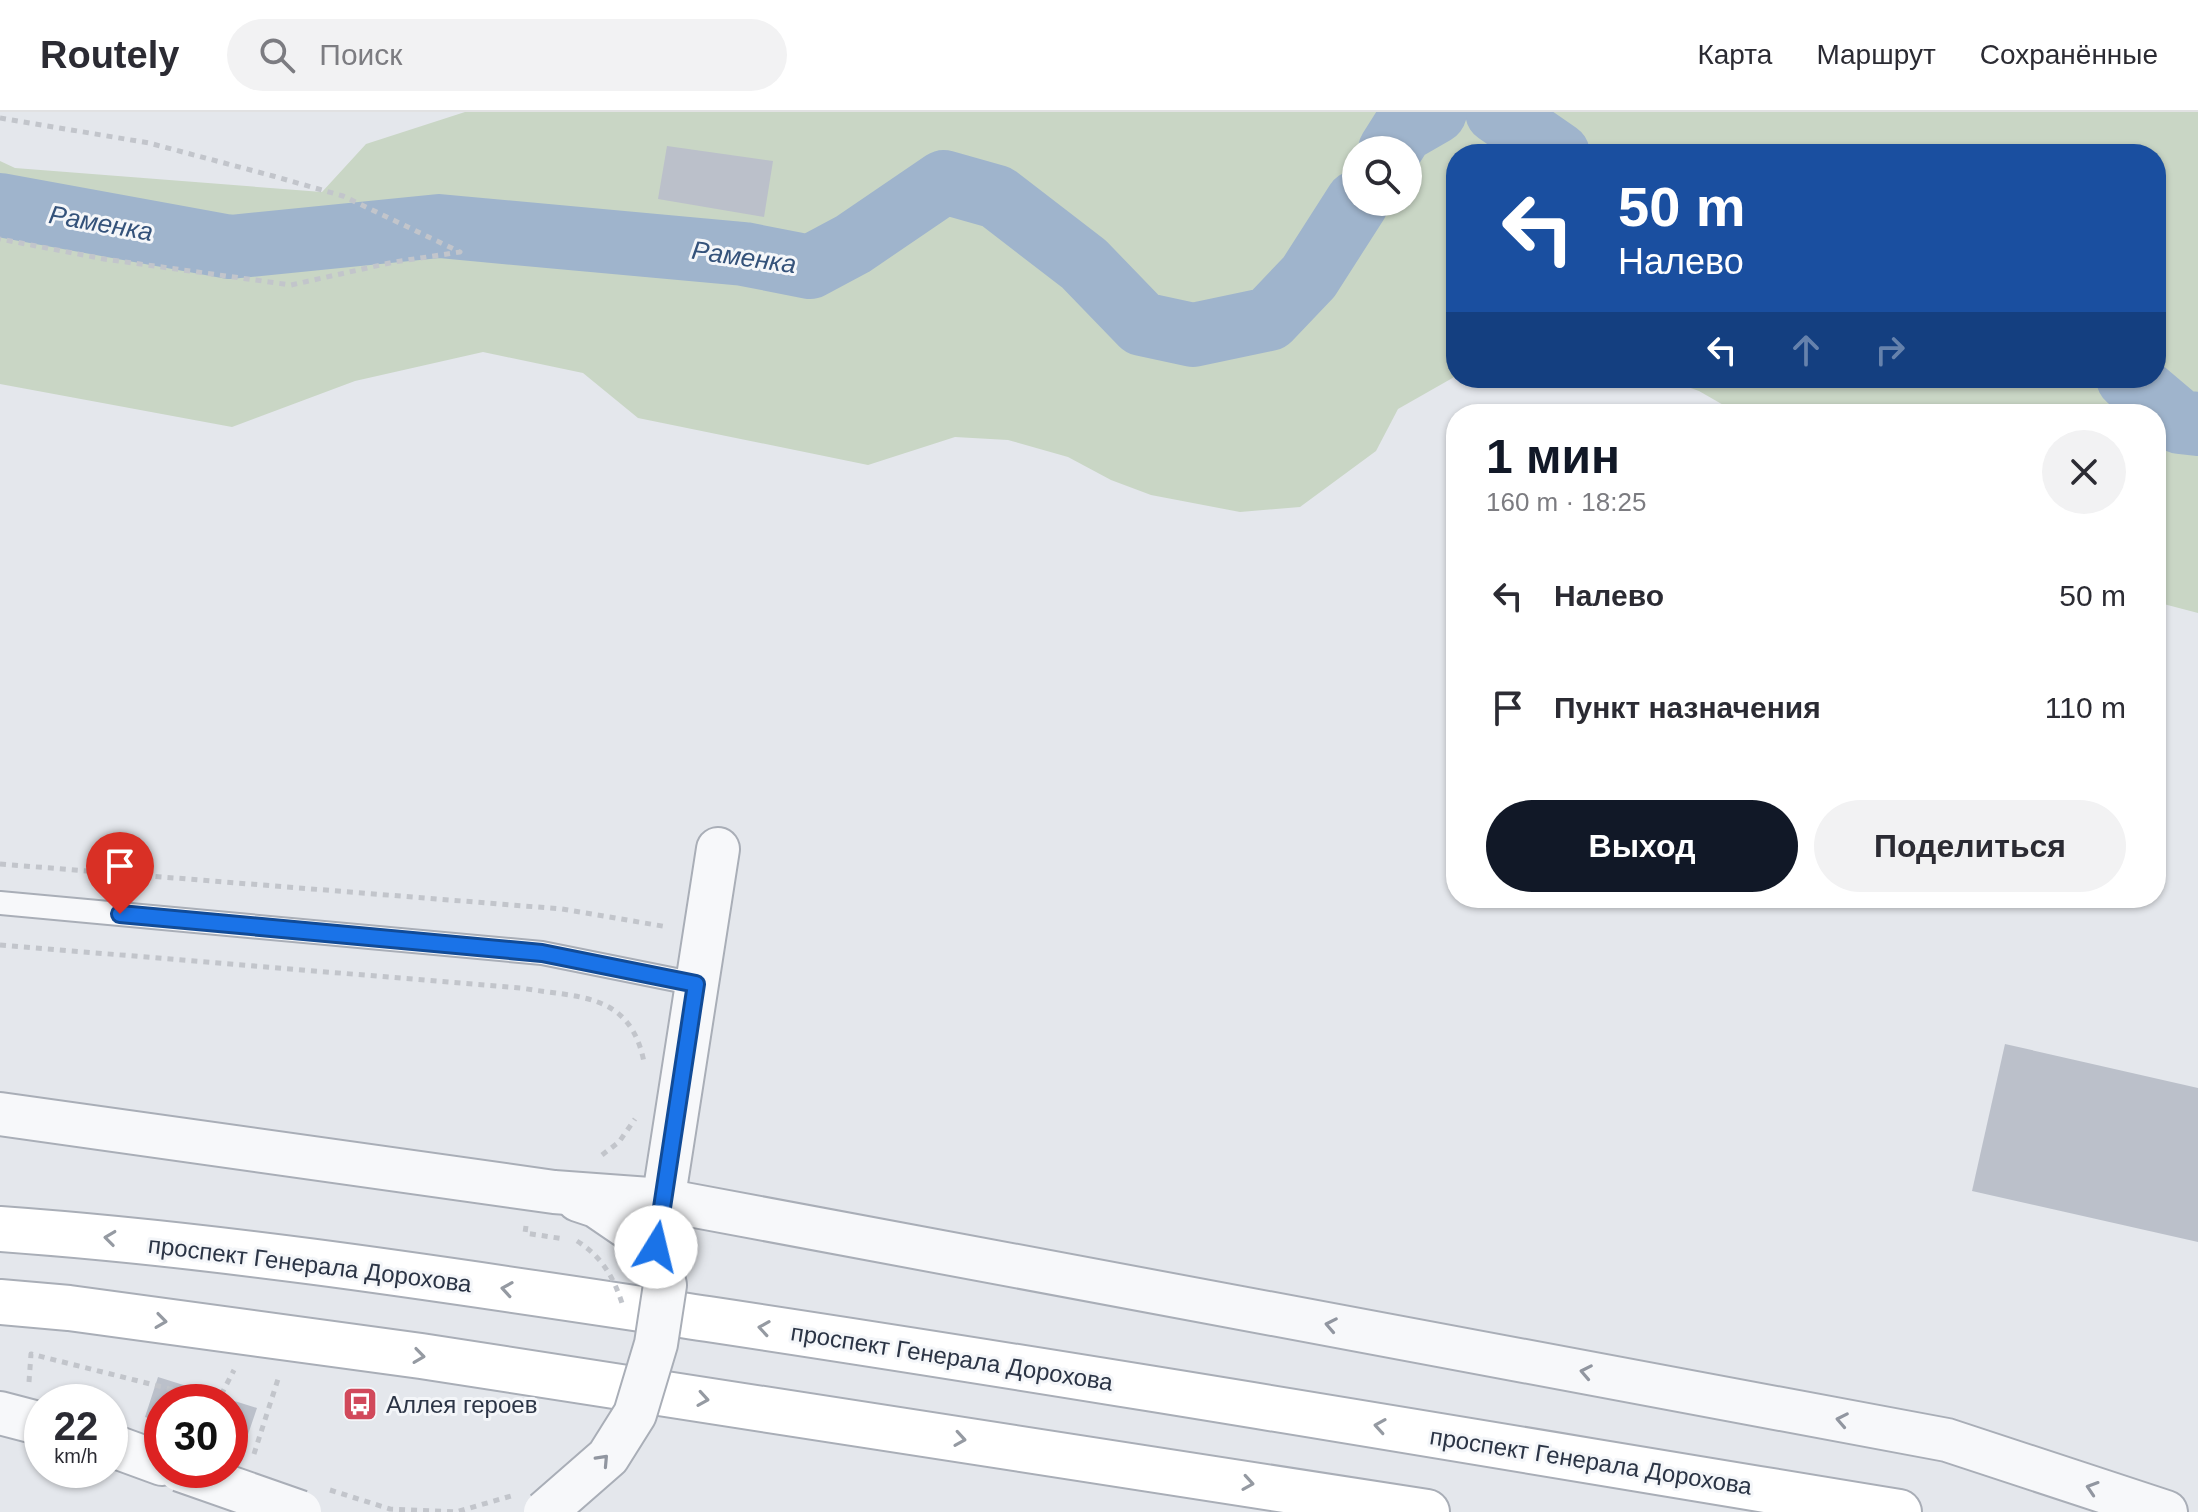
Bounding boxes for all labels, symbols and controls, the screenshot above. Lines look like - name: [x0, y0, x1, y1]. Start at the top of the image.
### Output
- search box: [227, 19, 787, 91]
- icon: search: [255, 33, 299, 77]
- text: Routely: [40, 34, 179, 76]
- text: Поиск: [319, 38, 403, 71]
- text: Карта: [1697, 39, 1772, 70]
- text: Маршрут: [1816, 39, 1936, 70]
- text: Сохранённые: [1980, 39, 2158, 70]
- map controls: [1342, 136, 1422, 216]
- button: search: [1342, 136, 1422, 216]
- text: 50 m: [1618, 175, 1746, 238]
- icon: left: [1486, 176, 1590, 280]
- water label: Раменка: [47, 199, 155, 247]
- water label: Раменка: [690, 235, 798, 279]
- text: Налево: [1618, 241, 1744, 282]
- icon: left: [1700, 328, 1744, 372]
- icon: ahead: [1784, 328, 1828, 372]
- icon: right: [1868, 328, 1912, 372]
- text: 1 мин: [1486, 430, 1620, 483]
- button: close: [2042, 430, 2126, 514]
- text: 160 m · 18:25: [1486, 487, 1646, 517]
- icon: left: [1486, 574, 1530, 618]
- text: Налево: [1554, 579, 1664, 612]
- text: 50 m: [2059, 579, 2126, 612]
- icon: arrive: [1486, 686, 1530, 730]
- text: Пункт назначения: [1554, 691, 1821, 724]
- text: 110 m: [2045, 691, 2126, 724]
- button: Выход: [1486, 800, 1798, 892]
- button: Поделиться: [1814, 800, 2126, 892]
- pin: [86, 832, 154, 914]
- icon: arrive: [98, 844, 142, 888]
- position arrow: [614, 1205, 698, 1289]
- one-way arrow: [104, 1230, 117, 1247]
- street label: проспект Генерала Дорохова: [147, 1231, 474, 1297]
- one-way arrow: [500, 1281, 514, 1298]
- one-way arrow: [155, 1312, 168, 1329]
- one-way arrow: [1324, 1317, 1337, 1334]
- street label: проспект Генерала Дорохова: [789, 1318, 1116, 1396]
- one-way arrow: [757, 1320, 771, 1337]
- one-way arrow: [412, 1347, 425, 1364]
- one-way arrow: [1580, 1365, 1593, 1382]
- speed limit sign: 30: [144, 1384, 248, 1488]
- bus stop icon: Аллея героев: [341, 1385, 379, 1423]
- one-way arrow: [696, 1390, 710, 1407]
- place label: Аллея героев: [386, 1391, 537, 1418]
- text: 22: [54, 1404, 98, 1448]
- one-way arrow: [1835, 1413, 1849, 1430]
- one-way arrow: [1374, 1419, 1387, 1436]
- street label: проспект Генерала Дорохова: [1428, 1422, 1755, 1500]
- one-way arrow: [953, 1430, 967, 1447]
- text: km/h: [54, 1445, 98, 1467]
- one-way arrow: [594, 1455, 608, 1470]
- one-way arrow: [1241, 1474, 1254, 1491]
- one-way arrow: [2086, 1481, 2100, 1497]

